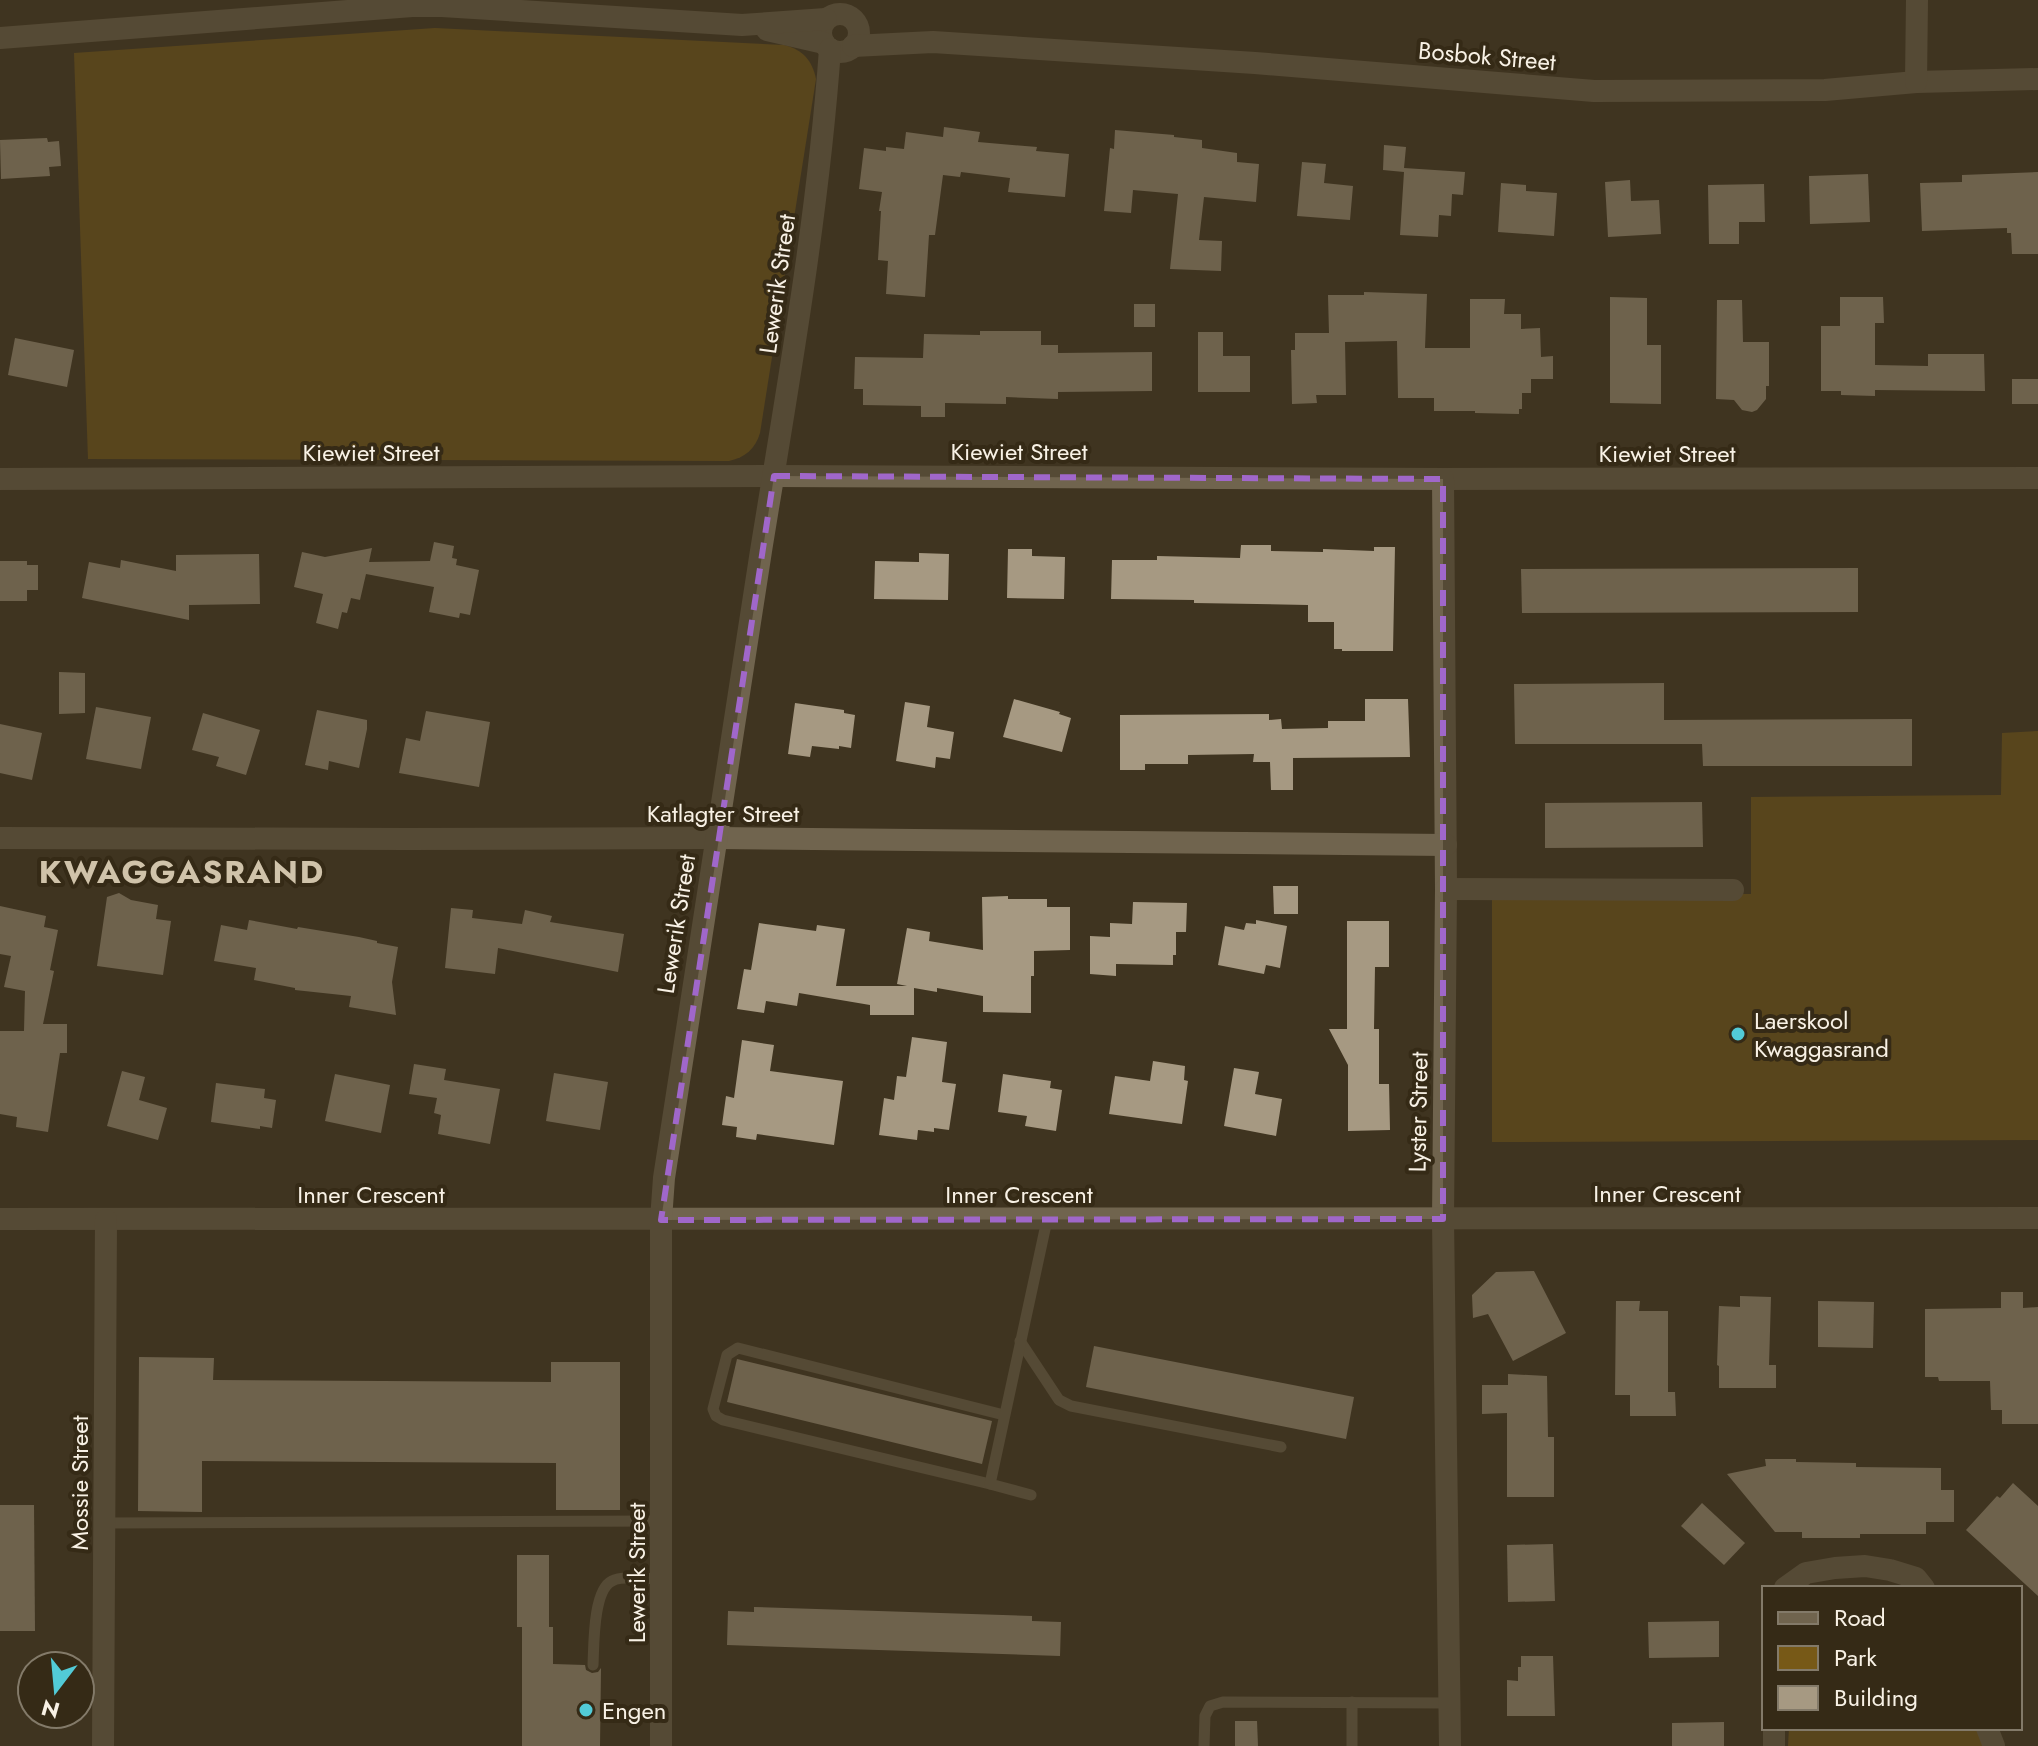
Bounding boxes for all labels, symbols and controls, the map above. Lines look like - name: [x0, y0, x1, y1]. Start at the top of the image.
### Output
- street label: Bosbok Street: [1417, 33, 1557, 79]
- street label: Lewerik Street: [750, 212, 804, 356]
- street label: Kiewiet Street: [951, 434, 1088, 469]
- street label: Kiewiet Street: [303, 435, 440, 470]
- street label: Kiewiet Street: [1599, 436, 1736, 471]
- street label: Katlagter Street: [647, 796, 799, 831]
- district label: KWAGGASRAND: [39, 849, 325, 895]
- street label: Lewerik Street: [648, 852, 704, 996]
- place label: Laerskool Kwaggasrand: [1754, 1003, 1889, 1066]
- marker: Laerskool Kwaggasrand: [1729, 1025, 1747, 1043]
- street label: Lyster Street: [1399, 1051, 1437, 1173]
- street label: Inner Crescent: [1593, 1176, 1741, 1211]
- street label: Inner Crescent: [297, 1177, 445, 1212]
- street label: Inner Crescent: [945, 1177, 1093, 1212]
- street label: Mossie Street: [62, 1415, 97, 1550]
- street label: Lewerik Street: [619, 1502, 654, 1643]
- legend: [1762, 1586, 2022, 1730]
- text: Road: [1834, 1600, 1886, 1635]
- text: Park: [1834, 1640, 1877, 1675]
- north arrow: [16, 1650, 96, 1730]
- text: Building: [1834, 1680, 1918, 1715]
- text: N: [38, 1691, 63, 1727]
- place label: Engen: [602, 1693, 666, 1728]
- marker: Engen: [577, 1701, 595, 1719]

